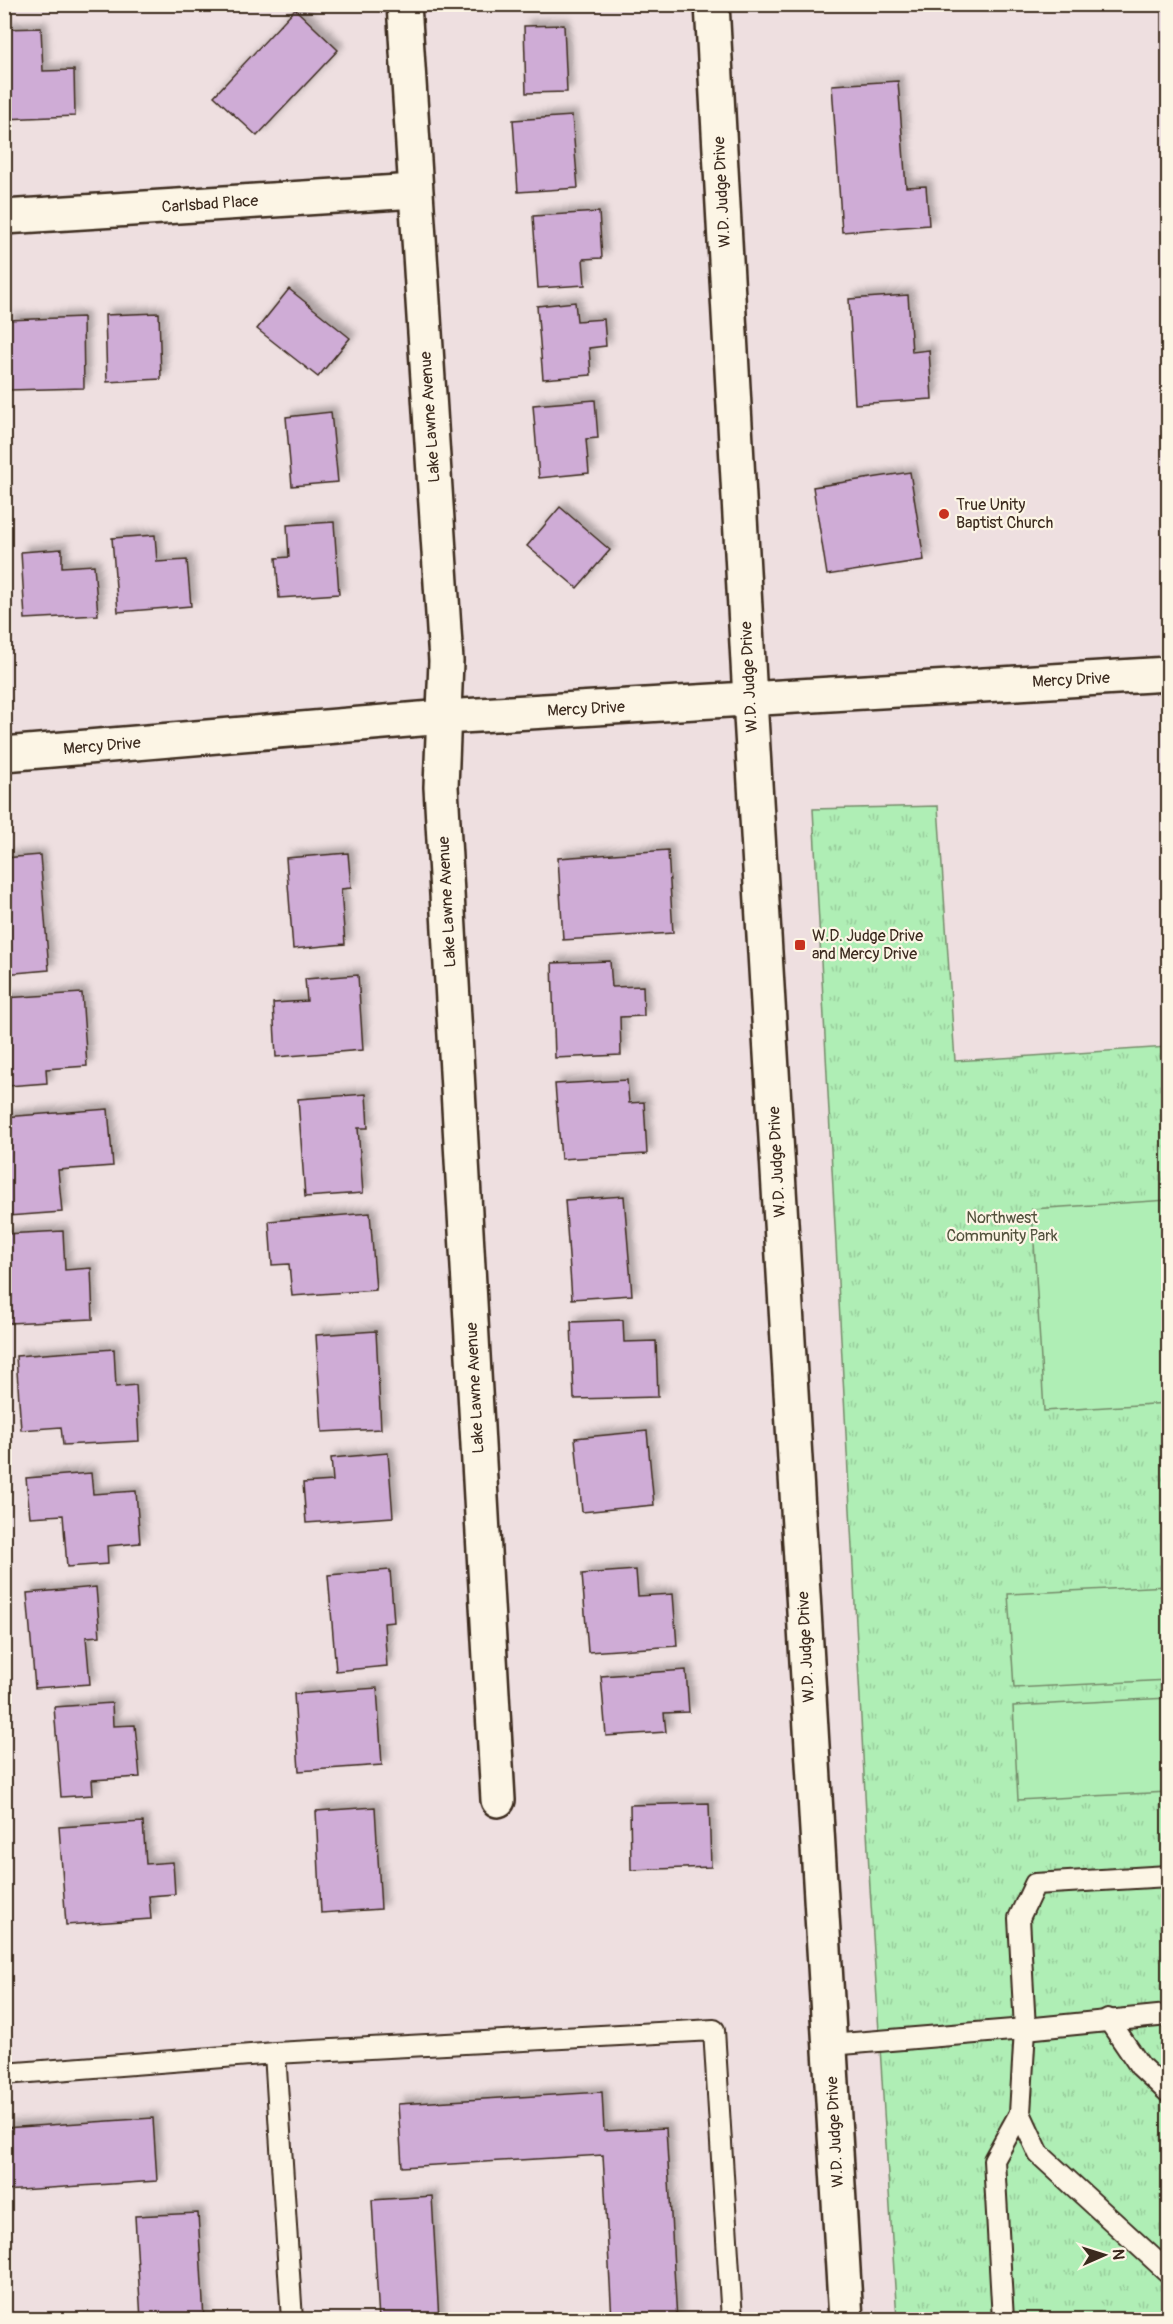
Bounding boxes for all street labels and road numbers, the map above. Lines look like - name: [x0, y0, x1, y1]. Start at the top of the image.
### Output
- street label: W.D. Judge Drive: [709, 136, 735, 248]
- street label: Carlsbad Place: [161, 191, 259, 217]
- street label: Lake Lawne Avenue: [415, 351, 445, 483]
- street label: W.D. Judge Drive: [736, 621, 762, 733]
- street label: Mercy Drive: [1032, 668, 1110, 692]
- street label: Mercy Drive: [547, 697, 625, 721]
- street label: Mercy Drive: [62, 733, 142, 759]
- street label: Lake Lawne Avenue: [434, 836, 460, 968]
- street label: W.D. Judge Drive: [764, 1106, 790, 1218]
- street label: Lake Lawne Avenue: [462, 1322, 488, 1454]
- street label: W.D. Judge Drive: [793, 1591, 819, 1703]
- street label: W.D. Judge Drive: [822, 2076, 848, 2188]

